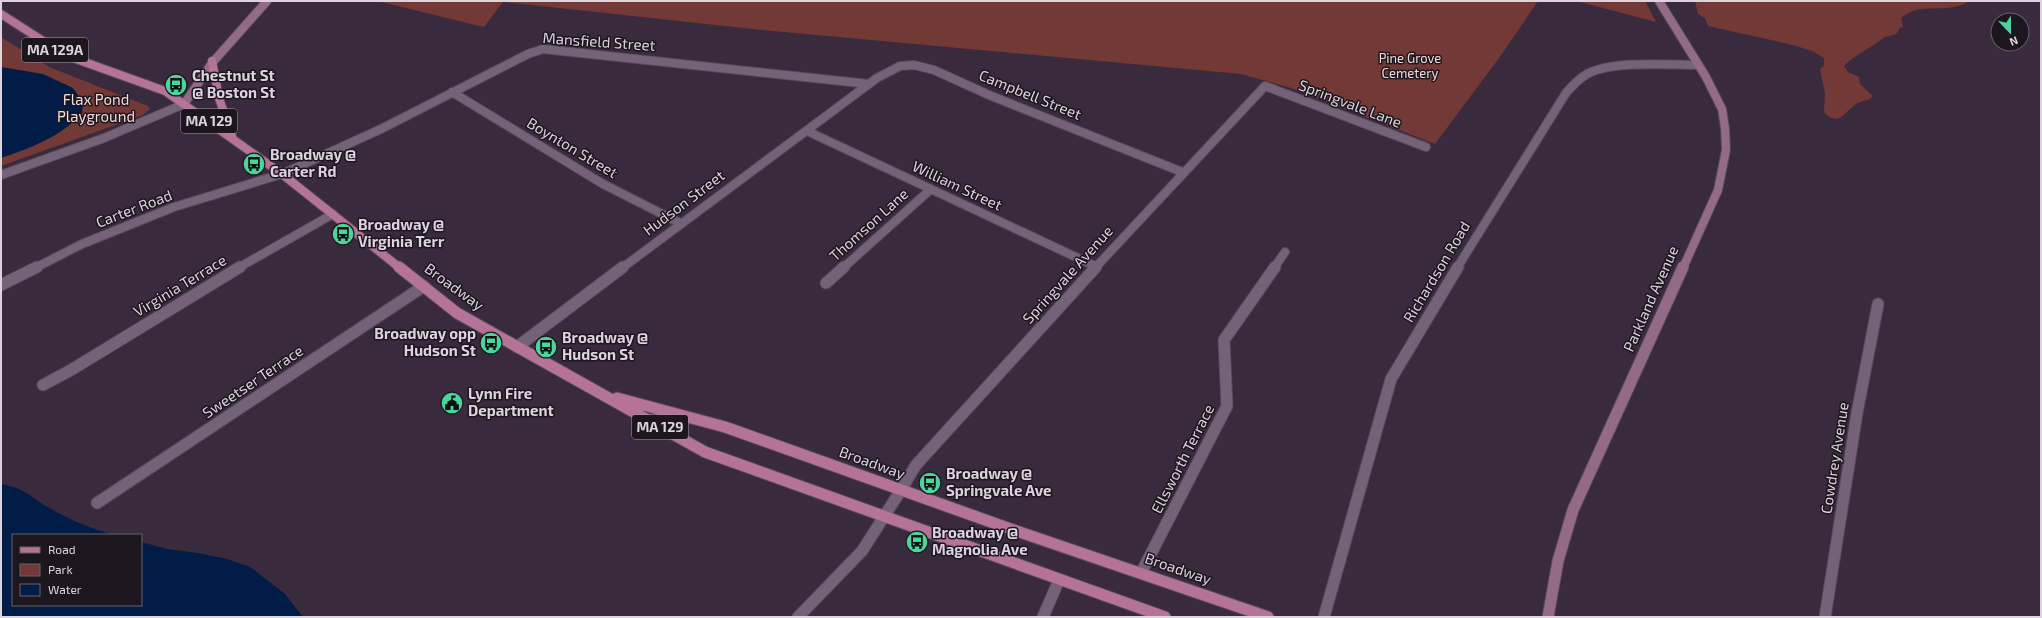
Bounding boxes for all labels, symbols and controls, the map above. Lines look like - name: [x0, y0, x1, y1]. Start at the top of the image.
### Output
- north arrow: [1990, 12, 2030, 52]
- street label: Mansfield Street: [542, 28, 656, 54]
- text: N: [2008, 34, 2020, 49]
- road number: MA 129A: [22, 38, 88, 62]
- park label: Pine Grove Cemetery: [1379, 50, 1441, 81]
- street label: Campbell Street: [977, 65, 1084, 123]
- place label: Chestnut St @ Boston St: [192, 66, 275, 101]
- bus stop icon: Chestnut St @ Boston St: [163, 72, 189, 98]
- street label: Springvale Lane: [1296, 75, 1404, 131]
- park label: Flax Pond Playground: [57, 90, 135, 125]
- road number: MA 129: [181, 109, 237, 133]
- street label: Boynton Street: [524, 113, 621, 181]
- place label: Broadway @ Carter Rd: [270, 145, 356, 180]
- bus stop icon: Broadway @ Carter Rd: [241, 151, 267, 177]
- street label: William Street: [910, 156, 1005, 214]
- street label: Hudson Street: [639, 166, 728, 239]
- street label: Thomson Lane: [825, 184, 912, 264]
- street label: Carter Road: [93, 185, 174, 231]
- place label: Broadway @ Virginia Terr: [358, 215, 445, 250]
- street label: Richardson Road: [1399, 218, 1473, 325]
- bus stop icon: Broadway @ Virginia Terr: [330, 221, 356, 247]
- street label: Springvale Avenue: [1018, 222, 1116, 327]
- street label: Parkland Avenue: [1619, 243, 1681, 354]
- street label: Virginia Terrace: [130, 250, 229, 320]
- street label: Broadway: [421, 259, 488, 314]
- place label: Broadway opp Hudson St: [374, 324, 476, 359]
- place label: Broadway @ Hudson St: [562, 328, 648, 363]
- bus stop icon: Broadway opp Hudson St: [478, 330, 504, 356]
- bus stop icon: Broadway @ Hudson St: [533, 334, 559, 360]
- street label: Sweetser Terrace: [199, 341, 306, 421]
- place label: Lynn Fire Department: [468, 384, 554, 419]
- public building icon: Lynn Fire Department: [439, 390, 465, 416]
- street label: Ellsworth Terrace: [1147, 401, 1217, 516]
- street label: Cowdrey Avenue: [1816, 401, 1852, 515]
- road number: MA 129: [632, 415, 688, 439]
- street label: Broadway: [837, 442, 908, 482]
- place label: Broadway @ Springvale Ave: [946, 464, 1052, 499]
- bus stop icon: Broadway @ Springvale Ave: [917, 470, 943, 496]
- place label: Broadway @ Magnolia Ave: [932, 523, 1028, 558]
- bus stop icon: Broadway @ Magnolia Ave: [904, 529, 930, 555]
- legend: [12, 534, 142, 606]
- text: Road: [48, 542, 76, 556]
- street label: Broadway: [1143, 548, 1214, 588]
- text: Park: [48, 562, 73, 576]
- text: Water: [48, 582, 82, 596]

